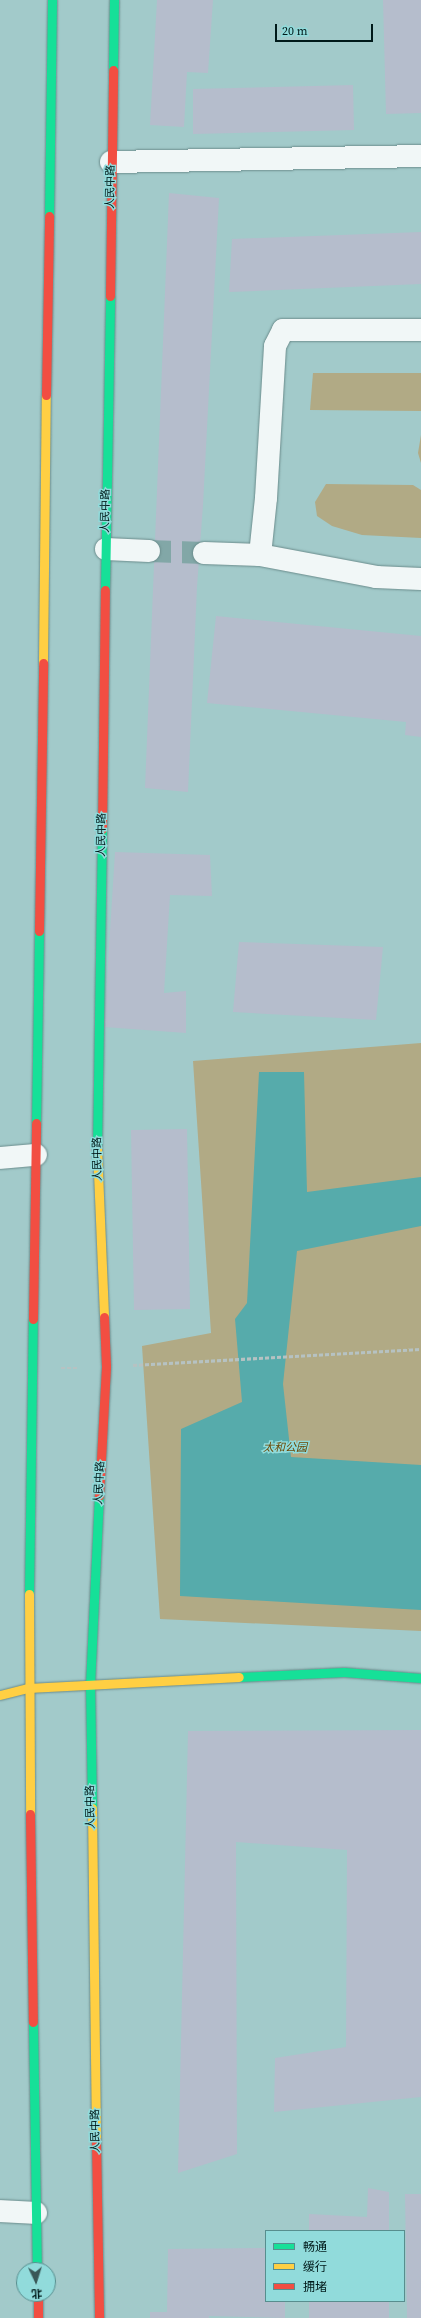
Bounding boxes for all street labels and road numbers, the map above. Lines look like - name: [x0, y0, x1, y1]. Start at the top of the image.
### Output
- street label: 人民中路: [104, 165, 118, 209]
- street label: 人民中路: [99, 489, 113, 533]
- street label: 人民中路: [95, 813, 109, 857]
- street label: 人民中路: [91, 1137, 105, 1181]
- street label: 人民中路: [92, 1461, 108, 1505]
- street label: 人民中路: [84, 1785, 98, 1829]
- street label: 人民中路: [89, 2109, 103, 2153]

